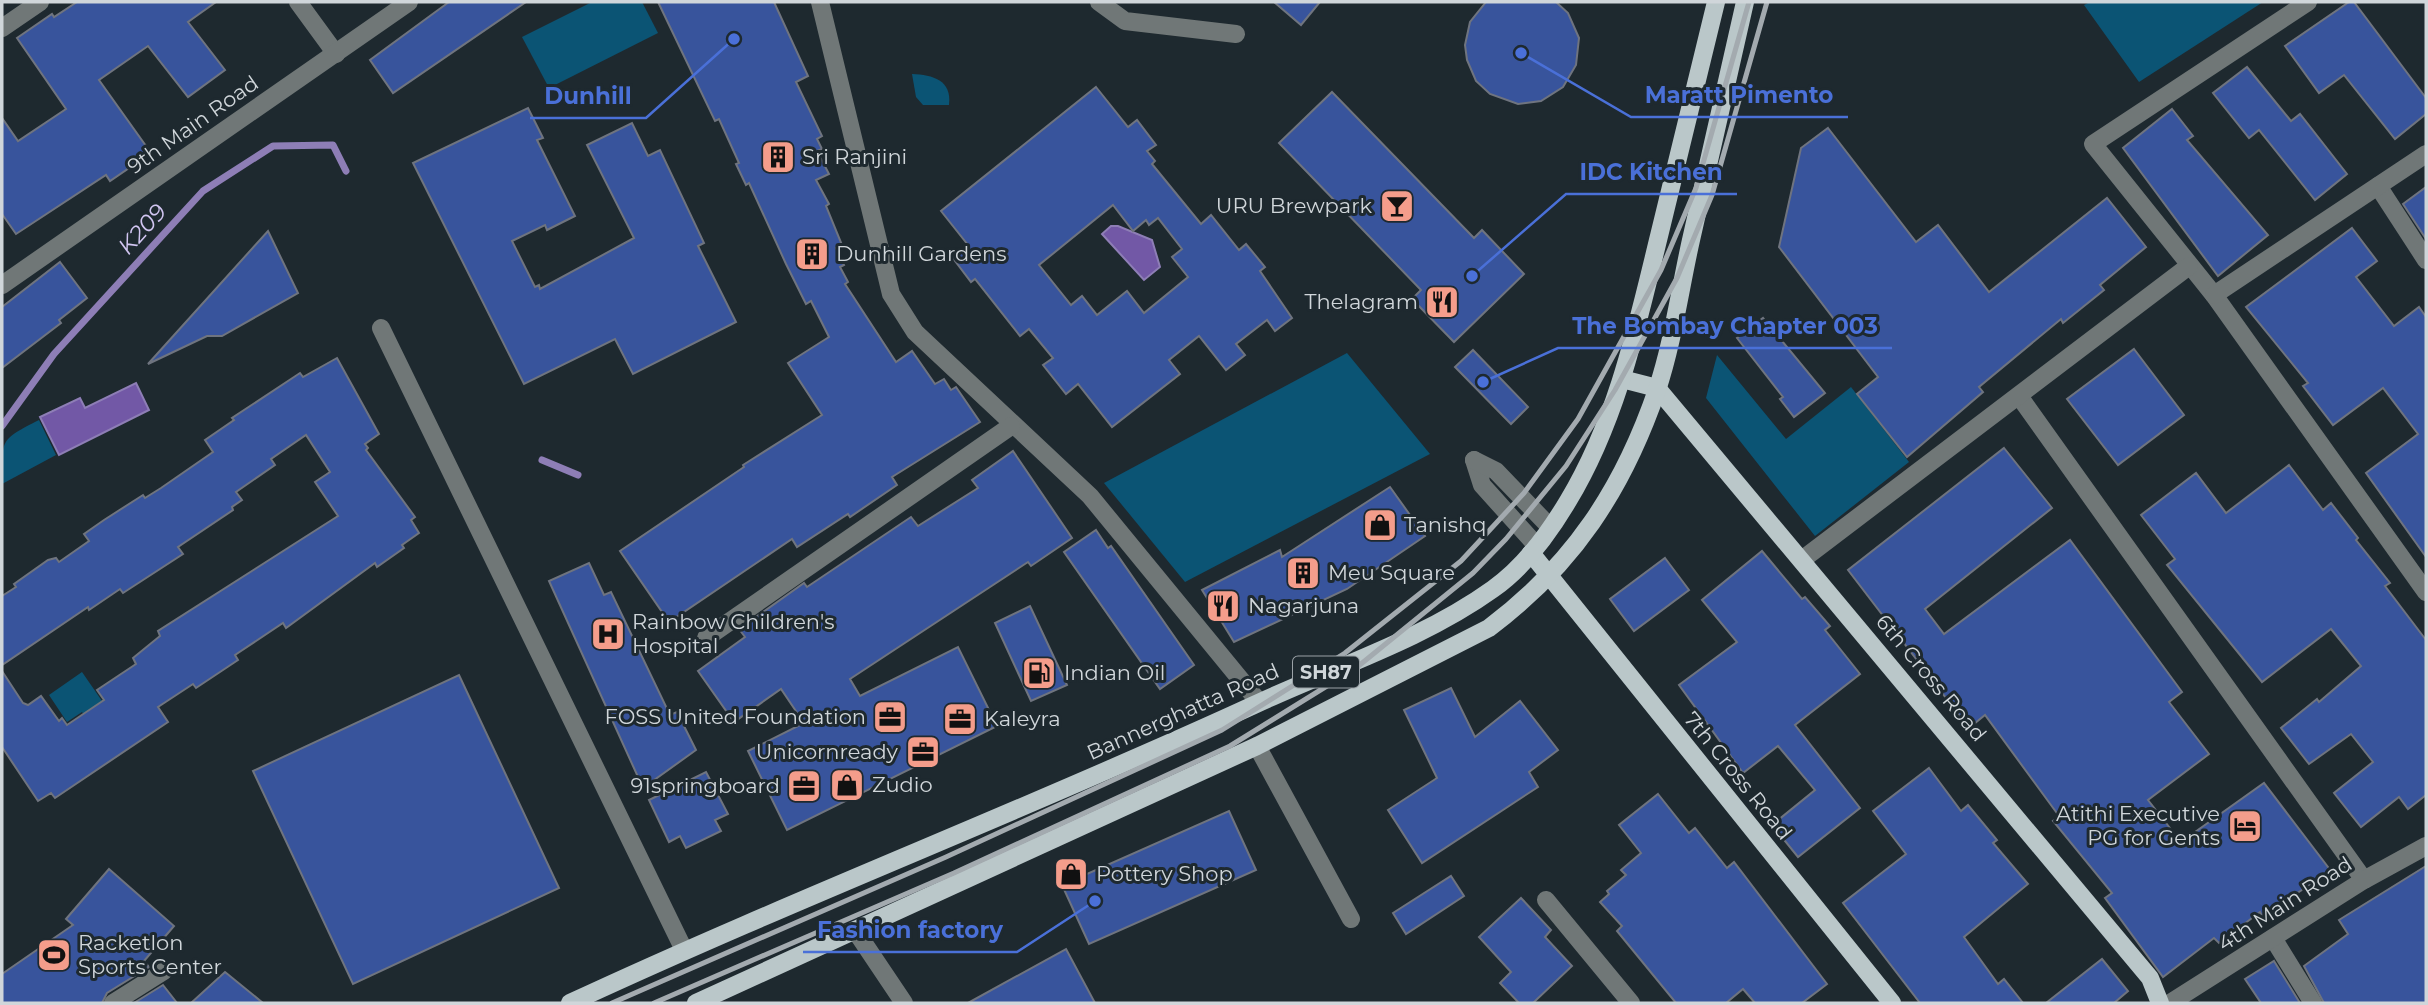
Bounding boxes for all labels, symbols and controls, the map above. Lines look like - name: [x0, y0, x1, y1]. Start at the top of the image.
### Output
- street label: 9th Main Road: [123, 70, 263, 179]
- callout: Maratt Pimento: [1631, 73, 1848, 117]
- callout: Dunhill: [530, 74, 646, 118]
- text: Maratt Pimento: [1645, 81, 1833, 109]
- text: Dunhill: [544, 82, 632, 110]
- building icon: Sri Ranjini: [759, 138, 797, 176]
- place label: Sri Ranjini: [802, 144, 907, 169]
- callout: IDC Kitchen: [1566, 150, 1737, 194]
- text: IDC Kitchen: [1579, 158, 1723, 186]
- bar icon: URU Brewpark: [1378, 187, 1416, 225]
- place label: URU Brewpark: [1216, 193, 1372, 218]
- water label: K209: [112, 198, 172, 260]
- building icon: Dunhill Gardens: [793, 235, 831, 273]
- place label: Dunhill Gardens: [836, 241, 1006, 266]
- restaurant icon: Thelagram: [1423, 283, 1461, 321]
- place label: Thelagram: [1304, 289, 1418, 314]
- callout: The Bombay Chapter 003: [1558, 304, 1892, 348]
- text: The Bombay Chapter 003: [1572, 312, 1878, 340]
- shop icon: Tanishq: [1361, 506, 1399, 544]
- place label: Tanishq: [1404, 512, 1486, 537]
- building icon: Meu Square: [1284, 554, 1322, 592]
- place label: Meu Square: [1328, 560, 1455, 585]
- restaurant icon: Nagarjuna: [1204, 587, 1242, 625]
- place label: Nagarjuna: [1248, 593, 1359, 618]
- place label: Rainbow Children's Hospital: [632, 609, 835, 658]
- street label: 6th Cross Road: [1871, 609, 1992, 746]
- hospital icon: Rainbow Children's Hospital: [589, 615, 627, 653]
- fuel station icon: Indian Oil: [1020, 654, 1058, 692]
- road number: SH87: [1293, 656, 1359, 688]
- street label: Bannerghatta Road: [1083, 658, 1283, 765]
- place label: Indian Oil: [1064, 660, 1165, 685]
- office icon: FOSS United Foundation: [871, 698, 909, 736]
- office icon: Kaleyra: [941, 700, 979, 738]
- place label: FOSS United Foundation: [605, 704, 866, 729]
- place label: Kaleyra: [984, 706, 1061, 731]
- street label: 7th Cross Road: [1679, 707, 1798, 845]
- office icon: Unicornready: [904, 733, 942, 771]
- place label: Unicornready: [756, 739, 899, 764]
- shop icon: Zudio: [828, 766, 866, 804]
- office icon: 91springboard: [785, 767, 823, 805]
- place label: Zudio: [872, 772, 933, 797]
- place label: 91springboard: [631, 773, 780, 798]
- place label: Atithi Executive PG for Gents: [2056, 801, 2220, 850]
- hotel icon: Atithi Executive PG for Gents: [2226, 807, 2264, 845]
- street label: 4th Main Road: [2213, 851, 2356, 956]
- shop icon: Pottery Shop: [1052, 855, 1090, 893]
- place label: Pottery Shop: [1096, 861, 1233, 886]
- callout: Fashion factory: [803, 908, 1017, 952]
- text: Fashion factory: [817, 916, 1003, 944]
- place label: Racketlon Sports Center: [78, 930, 222, 979]
- sports icon: Racketlon Sports Center: [35, 936, 73, 974]

